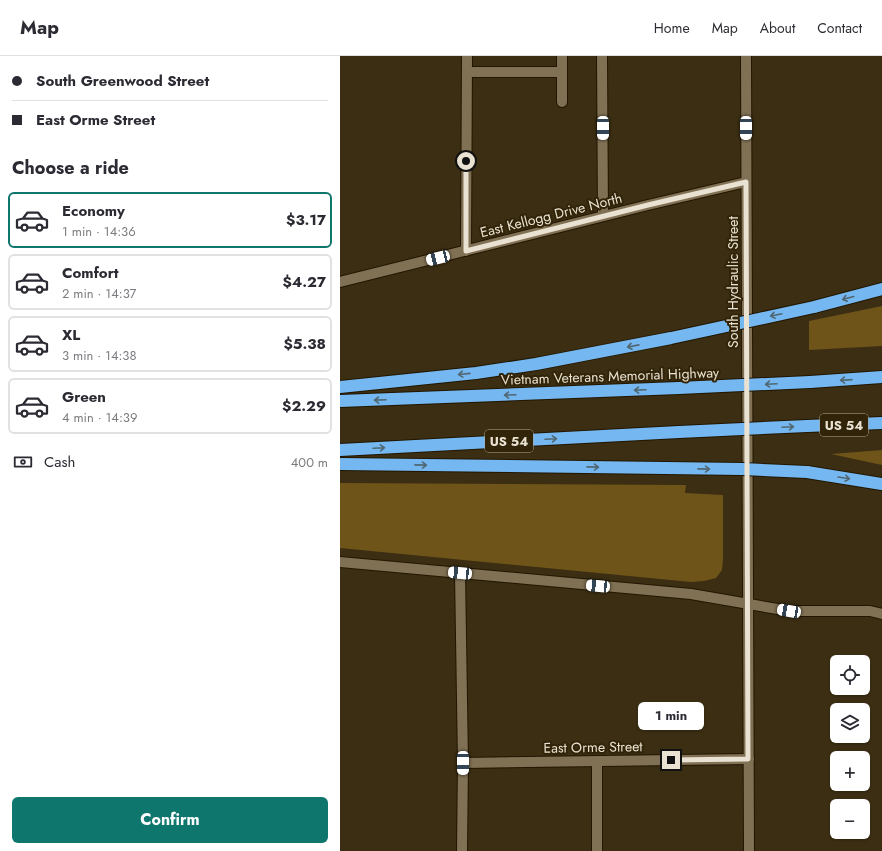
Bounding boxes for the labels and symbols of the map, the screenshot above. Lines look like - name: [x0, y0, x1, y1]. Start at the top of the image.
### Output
- car: [597, 116, 609, 140]
- car: [740, 116, 752, 140]
- route start: [457, 152, 475, 170]
- street label: East Kellogg Drive North: [478, 188, 624, 242]
- street label: South Hydraulic Street: [723, 215, 743, 348]
- car: [425, 249, 451, 267]
- one-way arrow: [842, 295, 855, 302]
- one-way arrow: [770, 312, 783, 320]
- one-way arrow: [627, 342, 640, 350]
- street label: Vietnam Veterans Memorial Highway: [501, 362, 720, 390]
- one-way arrow: [457, 371, 470, 378]
- one-way arrow: [840, 376, 853, 383]
- one-way arrow: [765, 380, 778, 387]
- one-way arrow: [634, 386, 647, 394]
- one-way arrow: [504, 391, 517, 399]
- one-way arrow: [374, 396, 387, 404]
- road number: US 54: [820, 414, 868, 436]
- one-way arrow: [781, 424, 794, 431]
- road number: US 54: [485, 430, 533, 452]
- one-way arrow: [544, 435, 557, 442]
- one-way arrow: [372, 444, 385, 452]
- one-way arrow: [414, 461, 427, 469]
- one-way arrow: [586, 463, 599, 471]
- one-way arrow: [697, 465, 710, 473]
- one-way arrow: [838, 474, 851, 482]
- car: [448, 566, 472, 580]
- car: [586, 579, 610, 593]
- car: [776, 603, 802, 619]
- callout: 1 min: [638, 702, 704, 730]
- street label: East Orme Street: [543, 736, 643, 758]
- car: [457, 751, 469, 775]
- route end: [662, 751, 680, 769]

